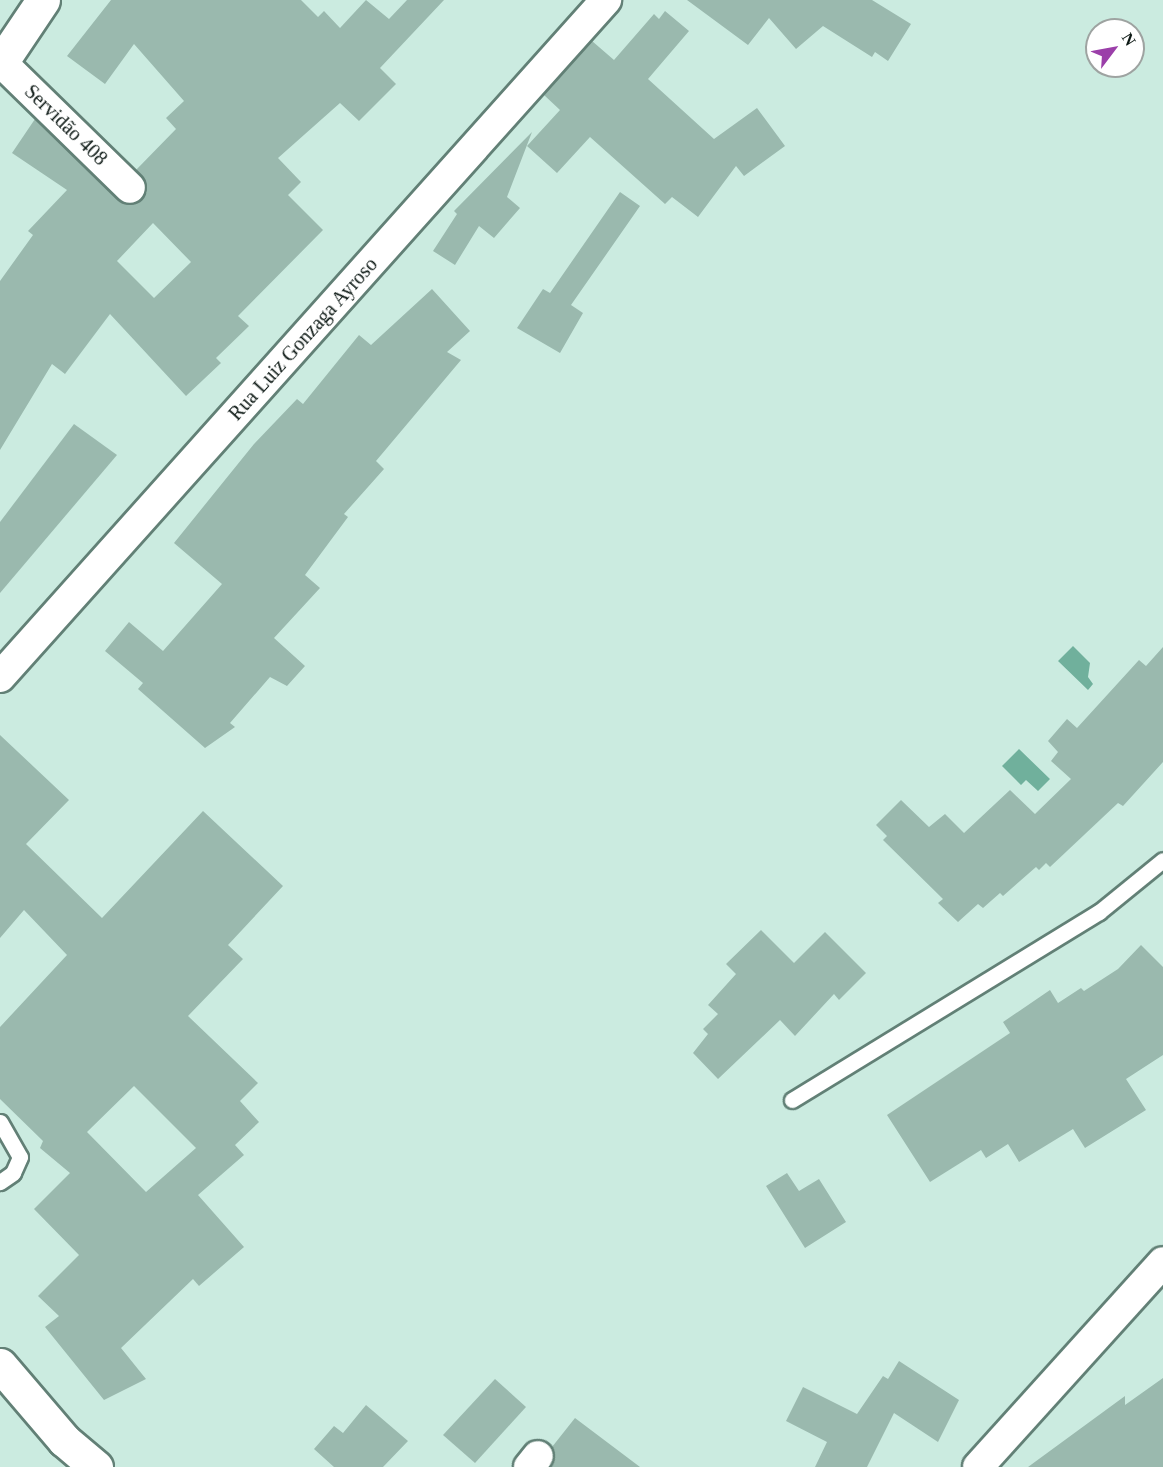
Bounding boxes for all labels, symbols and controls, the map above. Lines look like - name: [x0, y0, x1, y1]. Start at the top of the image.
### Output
- north arrow: [1085, 18, 1145, 78]
- text: N: [1119, 30, 1139, 49]
- street label: Servidão 408: [20, 80, 112, 170]
- street label: Rua Luiz Gonzaga Ayroso: [223, 252, 383, 426]

